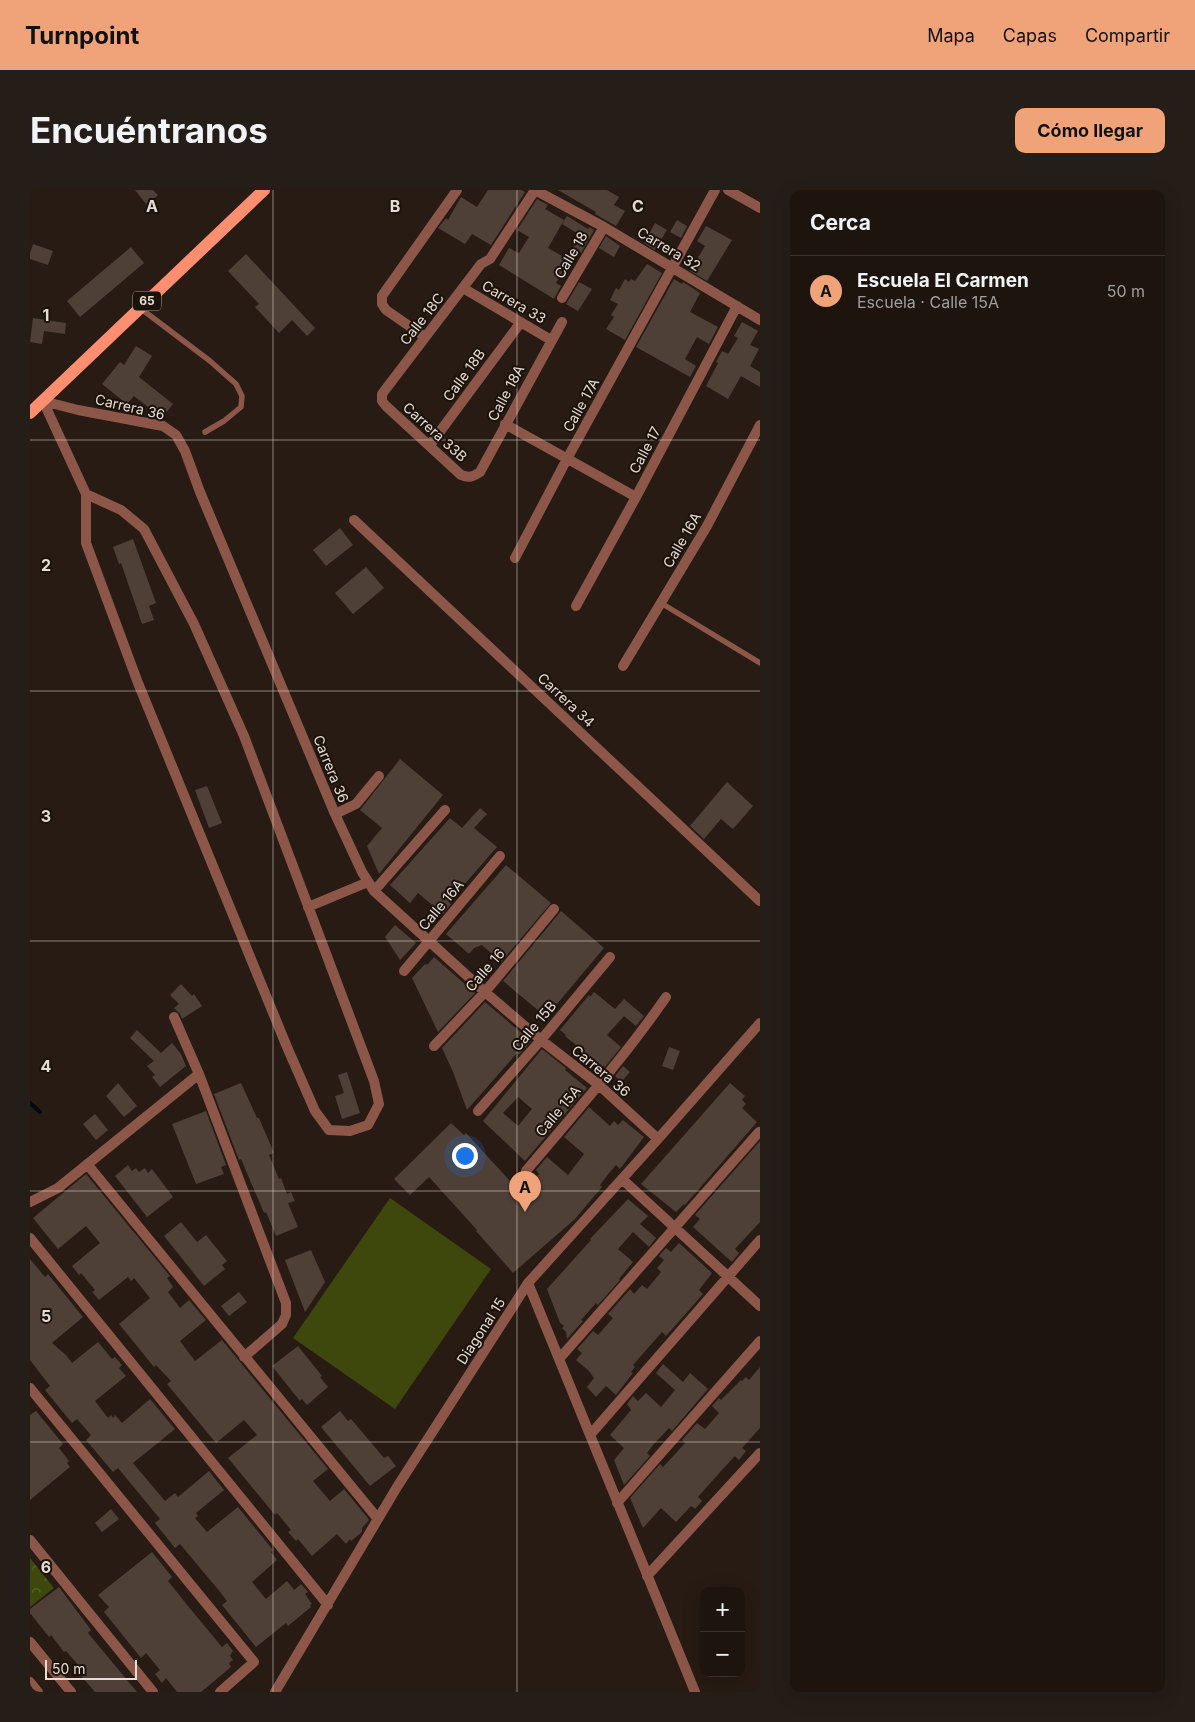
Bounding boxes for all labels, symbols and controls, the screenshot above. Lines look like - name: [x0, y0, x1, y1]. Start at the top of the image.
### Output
- text: Turnpoint: [25, 21, 139, 50]
- text: Mapa: [927, 25, 975, 46]
- text: Capas: [1003, 25, 1057, 46]
- text: Compartir: [1085, 25, 1170, 46]
- button: Cómo llegar: [1015, 108, 1165, 153]
- text: Encuéntranos: [30, 109, 268, 151]
- text: A: [146, 196, 158, 216]
- text: B: [390, 196, 400, 216]
- text: C: [632, 196, 644, 216]
- text: Cerca: [810, 210, 871, 235]
- street label: Carrera 32: [634, 223, 704, 274]
- street label: Calle 18: [550, 228, 591, 281]
- text: Escuela El Carmen: [857, 269, 1029, 292]
- street label: Carrera 33: [479, 276, 549, 327]
- text: A: [820, 281, 832, 301]
- text: 50 m: [1107, 281, 1145, 301]
- street label: Calle 18C: [396, 289, 447, 348]
- road number: 65: [133, 292, 161, 310]
- text: Escuela · Calle 15A: [857, 292, 999, 312]
- text: 1: [43, 305, 49, 325]
- street label: Calle 18B: [439, 345, 488, 404]
- street label: Calle 18A: [484, 362, 528, 424]
- street label: Calle 17A: [559, 375, 602, 435]
- street label: Carrera 36: [94, 390, 167, 423]
- street label: Carrera 33B: [400, 398, 471, 465]
- street label: Calle 17: [625, 423, 664, 476]
- street label: Calle 16A: [659, 509, 704, 570]
- text: 2: [41, 555, 51, 575]
- street label: Carrera 34: [534, 669, 598, 730]
- street label: Carrera 36: [310, 733, 353, 805]
- text: 3: [41, 806, 51, 826]
- street label: Calle 16A: [414, 876, 467, 934]
- street label: Calle 16: [461, 945, 508, 995]
- street label: Calle 15B: [508, 997, 560, 1054]
- street label: Carrera 36: [569, 1041, 634, 1100]
- text: 4: [41, 1056, 52, 1076]
- street label: Calle 15A: [532, 1082, 584, 1139]
- your location: [452, 1143, 478, 1169]
- pin: A: [509, 1171, 541, 1212]
- street label: Diagonal 15: [453, 1294, 508, 1367]
- text: 5: [41, 1306, 51, 1326]
- text: 6: [41, 1557, 51, 1577]
- map controls: [700, 1587, 745, 1677]
- button: +: [700, 1587, 745, 1632]
- button: −: [700, 1632, 745, 1677]
- scale bar: [45, 1657, 138, 1680]
- text: 50 m: [52, 1660, 86, 1677]

